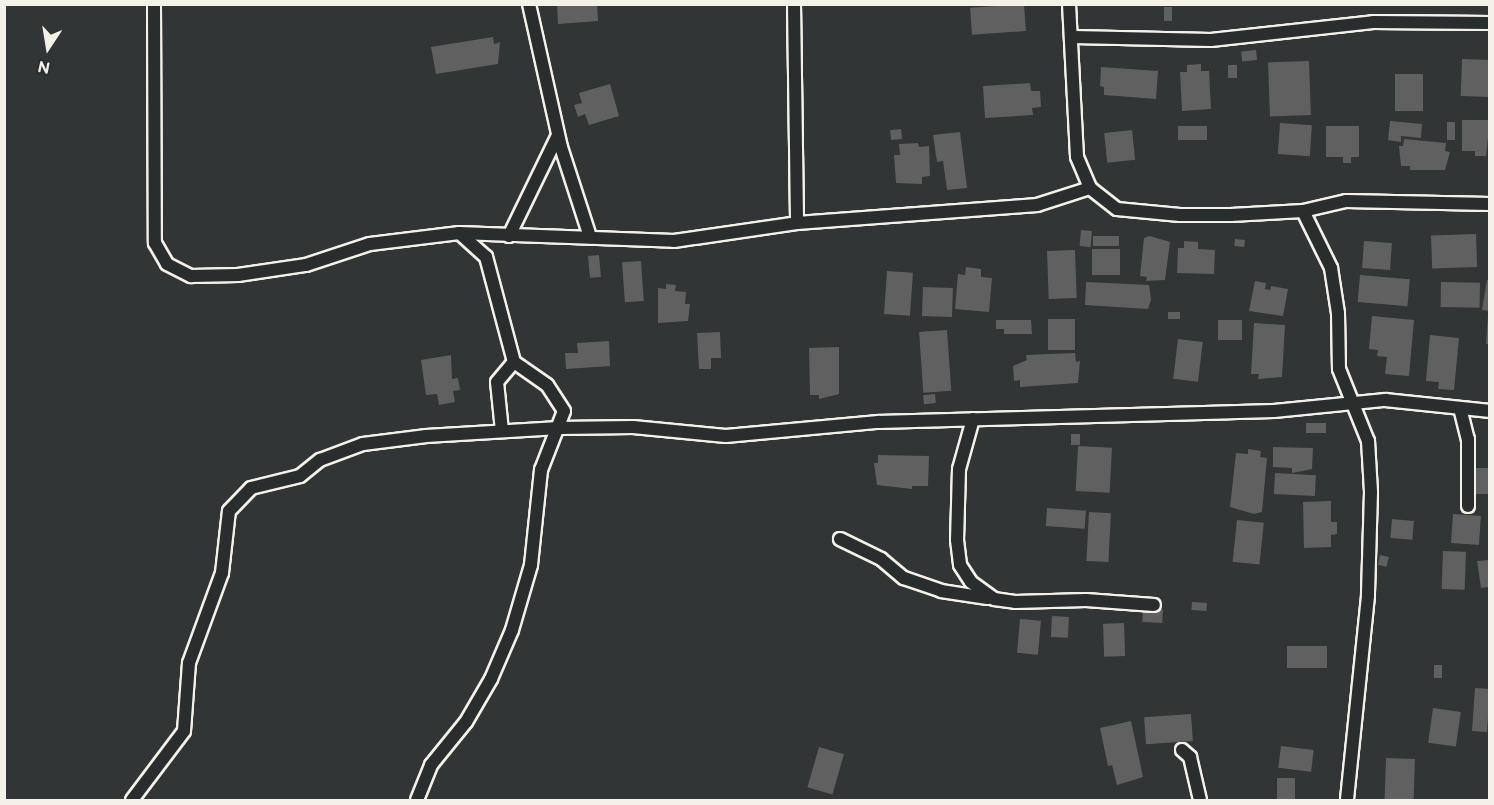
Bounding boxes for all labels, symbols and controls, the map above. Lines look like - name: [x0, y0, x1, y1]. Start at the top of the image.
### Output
- north arrow: [18, 18, 78, 78]
- text: N: [36, 56, 52, 77]

